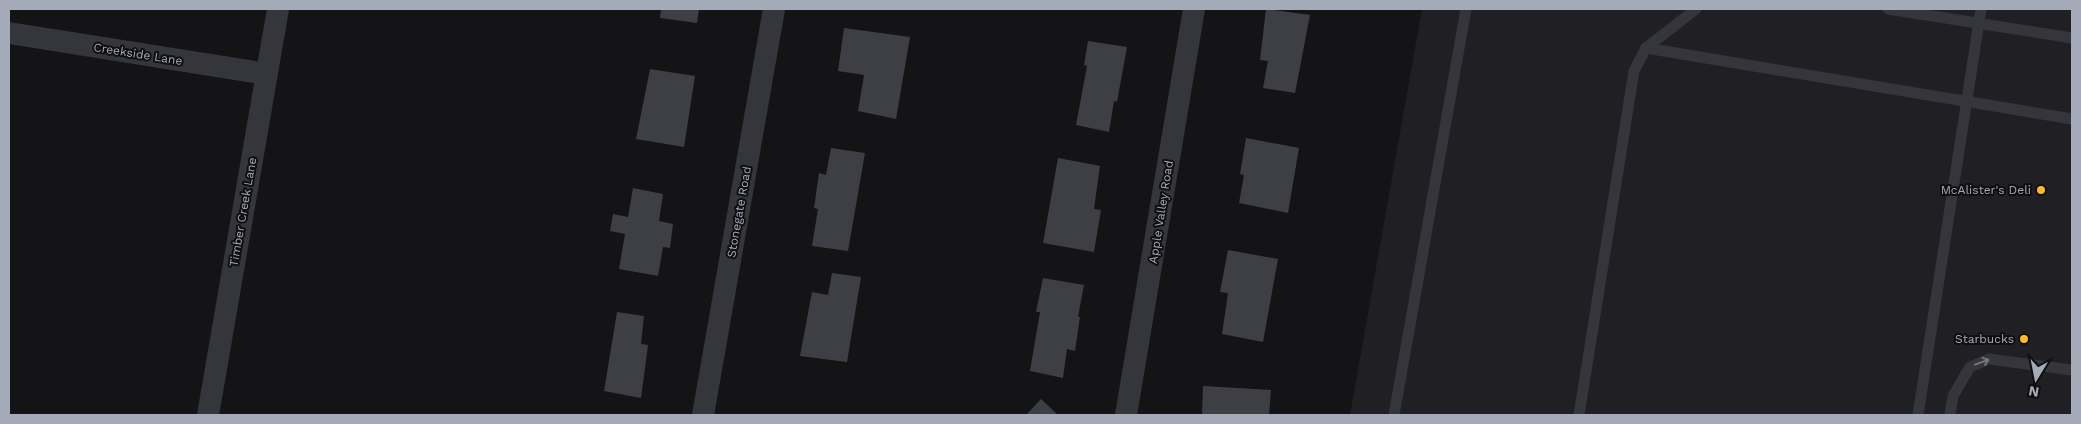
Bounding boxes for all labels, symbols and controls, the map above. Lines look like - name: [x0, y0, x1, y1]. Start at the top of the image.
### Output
- street label: Creekside Lane: [93, 40, 184, 68]
- street label: Timber Creek Lane: [227, 156, 260, 268]
- street label: Apple Valley Road: [1146, 159, 1176, 265]
- street label: Stonegate Road: [724, 165, 754, 259]
- place label: McAlister's Deli: [1941, 183, 2031, 197]
- marker: McAlister's Deli: [2035, 184, 2047, 196]
- place label: Starbucks: [1955, 332, 2014, 346]
- marker: Starbucks: [2018, 333, 2030, 345]
- north arrow: [2011, 354, 2061, 404]
- one-way arrow: [1974, 357, 1989, 366]
- text: N: [2027, 383, 2040, 401]

